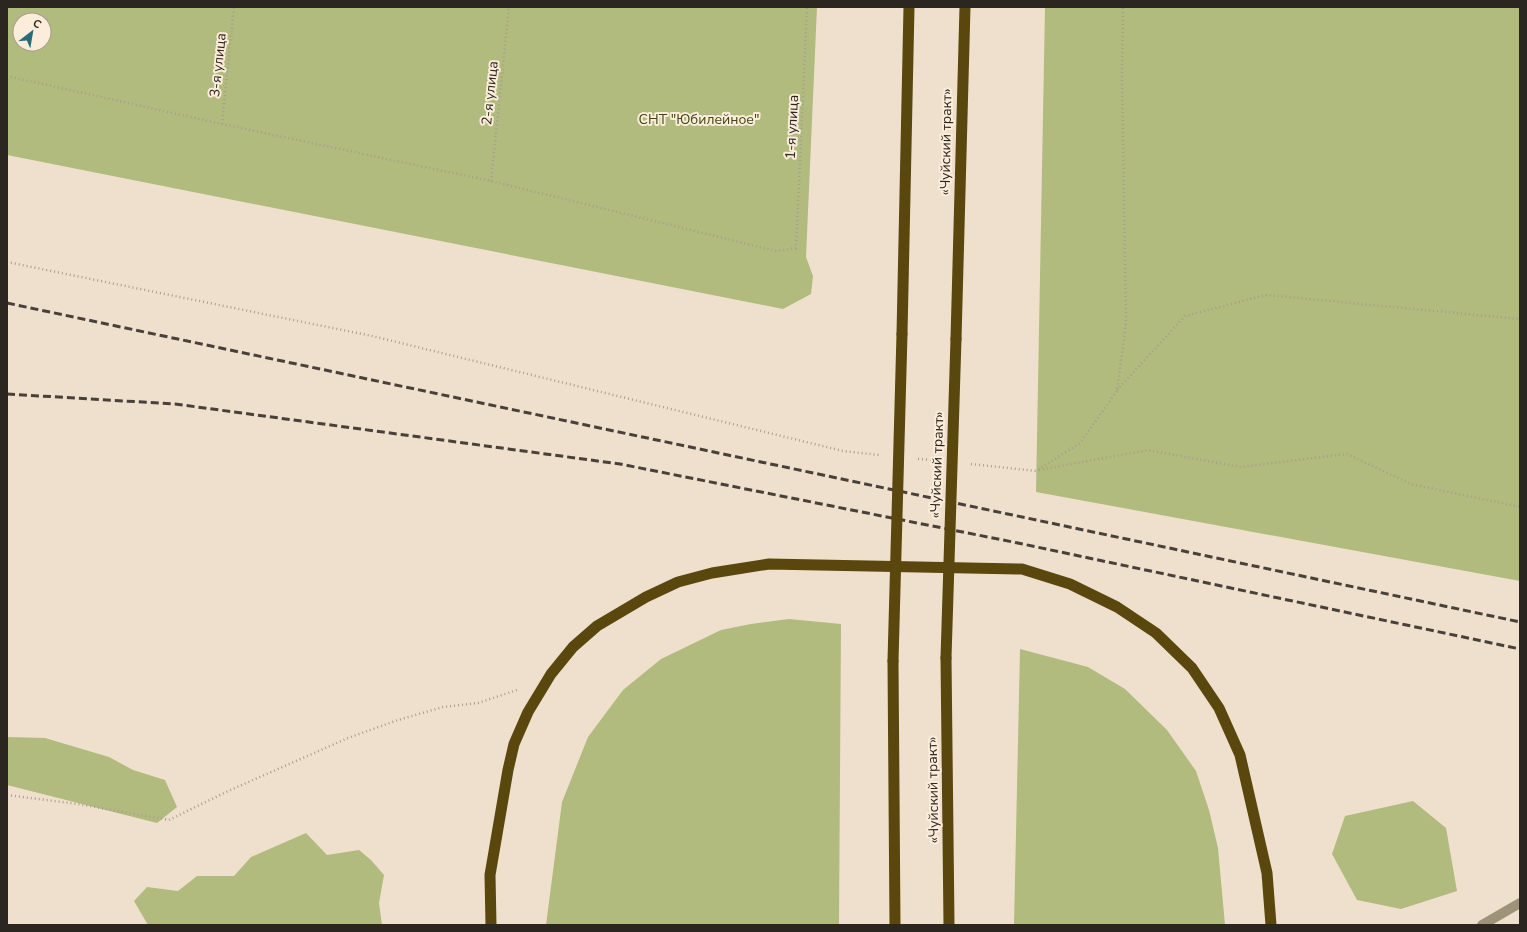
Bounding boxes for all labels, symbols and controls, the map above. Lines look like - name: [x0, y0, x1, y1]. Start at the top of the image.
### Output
- north arrow: [12, 12, 52, 52]
- text: С: [30, 16, 44, 32]
- street label: 3-я улица: [205, 32, 231, 98]
- street label: 2-я улица: [477, 60, 503, 126]
- street label: «Чуйский тракт»: [936, 88, 956, 196]
- street label: 1-я улица: [781, 94, 803, 160]
- park label: СНТ "Юбилейное": [639, 110, 759, 129]
- street label: «Чуйский тракт»: [926, 411, 948, 519]
- street label: «Чуйский тракт»: [923, 736, 943, 844]

